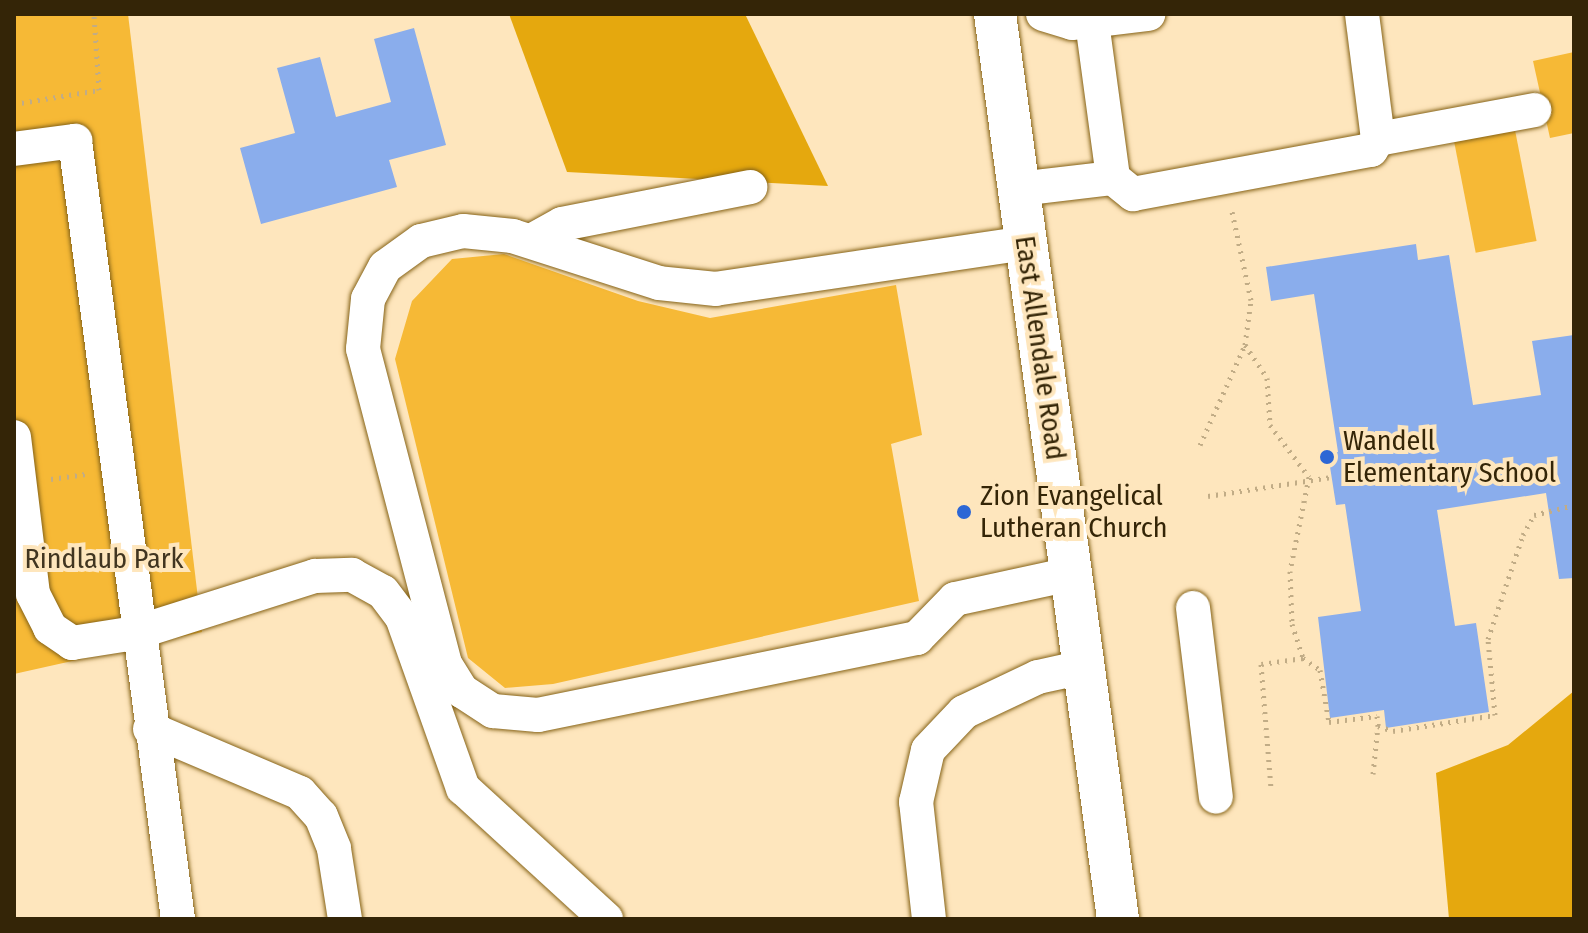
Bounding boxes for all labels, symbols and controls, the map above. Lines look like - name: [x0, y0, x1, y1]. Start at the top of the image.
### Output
- street label: East Allendale Road: [1008, 234, 1072, 462]
- place label: Wandell Elementary School: [1343, 424, 1556, 490]
- marker: Wandell Elementary School: [1318, 448, 1336, 466]
- place label: Zion Evangelical Lutheran Church: [980, 479, 1167, 545]
- marker: Zion Evangelical Lutheran Church: [955, 503, 973, 521]
- park label: Rindlaub Park: [25, 542, 183, 576]

